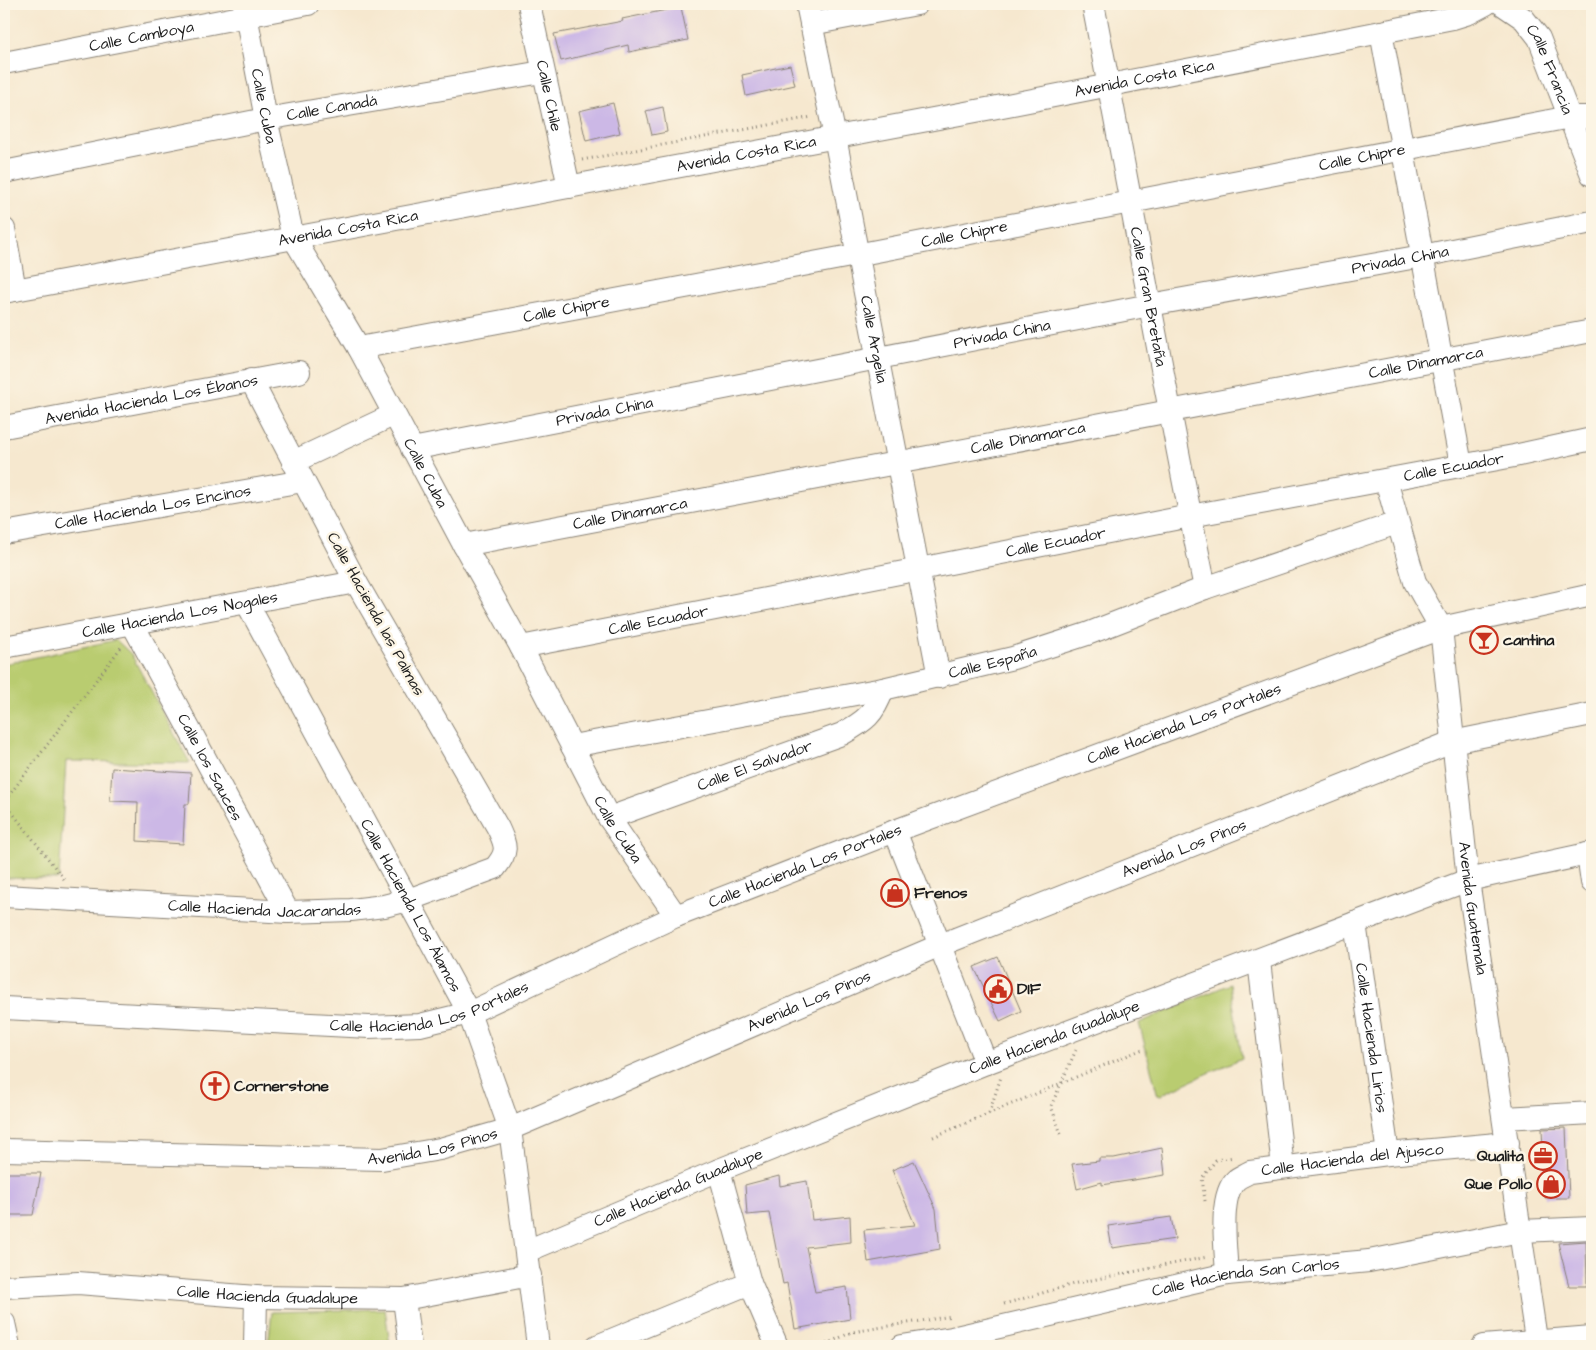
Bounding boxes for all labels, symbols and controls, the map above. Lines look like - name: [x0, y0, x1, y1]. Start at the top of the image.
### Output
- street label: Calle Camboya: [87, 15, 196, 57]
- street label: Calle Francia: [1521, 19, 1579, 118]
- street label: Avenida Costa Rica: [1072, 54, 1216, 103]
- street label: Calle Chile: [531, 58, 568, 134]
- street label: Calle Cuba: [246, 67, 282, 146]
- street label: Calle Canadá: [285, 89, 379, 126]
- street label: Avenida Costa Rica: [675, 130, 818, 178]
- street label: Calle Chipre: [1317, 138, 1407, 176]
- street label: Avenida Costa Rica: [276, 204, 420, 252]
- street label: Calle Chipre: [919, 215, 1010, 253]
- street label: Calle Gran Bretaña: [1125, 225, 1172, 368]
- street label: Privada China: [1350, 240, 1451, 280]
- street label: Calle Chipre: [521, 290, 612, 328]
- street label: Calle Argelia: [855, 294, 893, 385]
- street label: Privada China: [951, 314, 1052, 354]
- street label: Calle Dinamarca: [1367, 341, 1485, 384]
- street label: Avenida Hacienda Los Ébanos: [43, 369, 260, 430]
- street label: Privada China: [554, 391, 655, 432]
- street label: Calle Dinamarca: [969, 416, 1087, 460]
- street label: Calle Cuba: [398, 434, 453, 512]
- street label: Calle Ecuador: [1402, 447, 1506, 487]
- street label: Calle Hacienda Los Encinos: [53, 479, 253, 535]
- street label: Calle Dinamarca: [571, 492, 689, 535]
- street label: Calle Ecuador: [1004, 522, 1108, 563]
- street label: Calle Hacienda las Palmas: [322, 528, 430, 700]
- street label: Calle Hacienda Los Nogales: [80, 586, 280, 643]
- street label: Calle Ecuador: [606, 600, 710, 641]
- bar icon: cantina: [1469, 625, 1499, 655]
- place label: cantina: [1503, 629, 1555, 651]
- street label: Calle España: [946, 640, 1040, 684]
- street label: Calle Hacienda Los Portales: [1084, 677, 1284, 770]
- street label: Calle los Sauces: [172, 710, 248, 825]
- street label: Calle El Salvador: [694, 734, 816, 796]
- street label: Calle Cuba: [588, 792, 648, 867]
- street label: Avenida Los Pinos: [1118, 814, 1250, 883]
- street label: Calle Hacienda Los Álamos: [355, 815, 467, 996]
- street label: Calle Hacienda Los Portales: [705, 818, 905, 913]
- street label: Avenida Guatemala: [1453, 841, 1493, 976]
- shop icon: Frenos: [880, 878, 910, 908]
- place label: Frenos: [914, 882, 968, 904]
- street label: Calle Hacienda Jacarandas: [167, 894, 363, 923]
- street label: Calle Hacienda Lirios: [1350, 961, 1393, 1114]
- street label: Avenida Los Pinos: [744, 965, 874, 1037]
- public building icon: DIF: [983, 974, 1013, 1004]
- street label: Calle Hacienda Los Portales: [329, 976, 532, 1038]
- place label: DIF: [1017, 978, 1042, 1000]
- street label: Calle Hacienda Guadalupe: [966, 995, 1143, 1080]
- church icon: Cornerstone: [200, 1071, 230, 1101]
- place label: Cornerstone: [234, 1075, 329, 1097]
- street label: Avenida Los Pinos: [367, 1122, 500, 1171]
- street label: Calle Hacienda del Ajusco: [1260, 1138, 1445, 1181]
- office icon: Qualita: [1528, 1141, 1558, 1171]
- street label: Calle Hacienda Guadalupe: [590, 1142, 766, 1233]
- place label: Qualita: [1477, 1145, 1525, 1167]
- shop icon: Que Pollo: [1536, 1169, 1566, 1199]
- place label: Que Pollo: [1464, 1173, 1533, 1195]
- street label: Calle Hacienda San Carlos: [1150, 1253, 1341, 1302]
- street label: Calle Hacienda Guadalupe: [176, 1280, 358, 1309]

